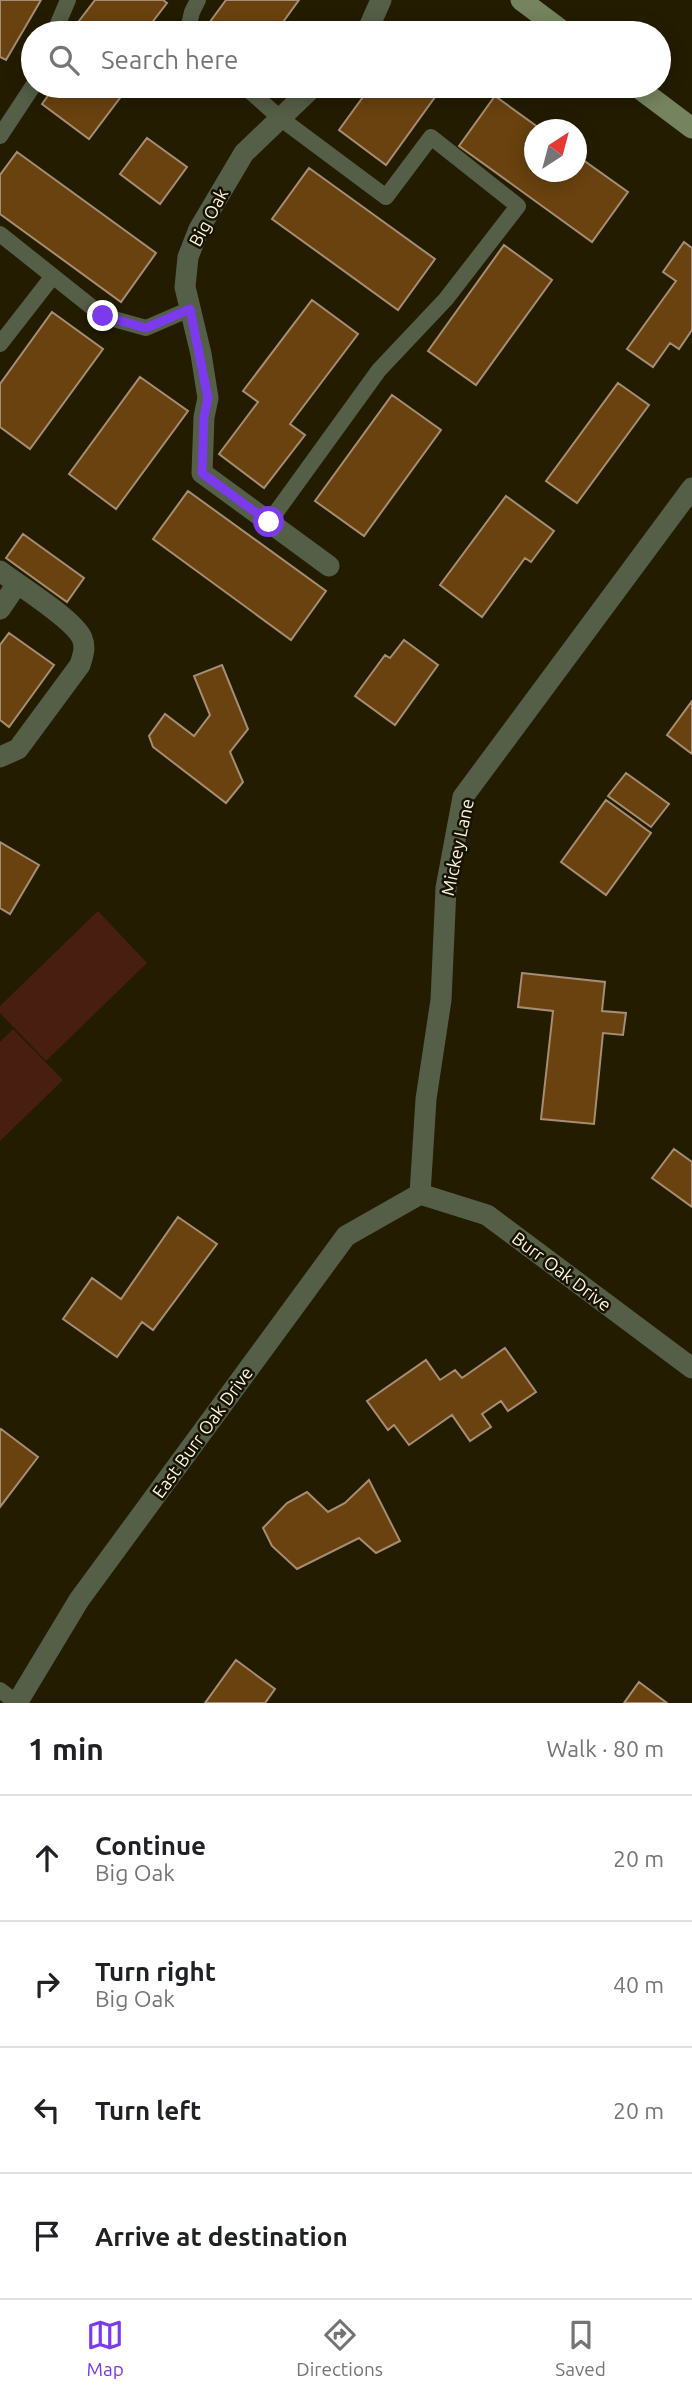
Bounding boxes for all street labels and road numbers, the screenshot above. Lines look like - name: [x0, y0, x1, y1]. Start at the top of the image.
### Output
- street label: Big Oak: [184, 185, 232, 249]
- street label: Mickey Lane: [437, 797, 477, 897]
- street label: Burr Oak Drive: [509, 1227, 615, 1315]
- street label: East Burr Oak Drive: [148, 1363, 256, 1501]

